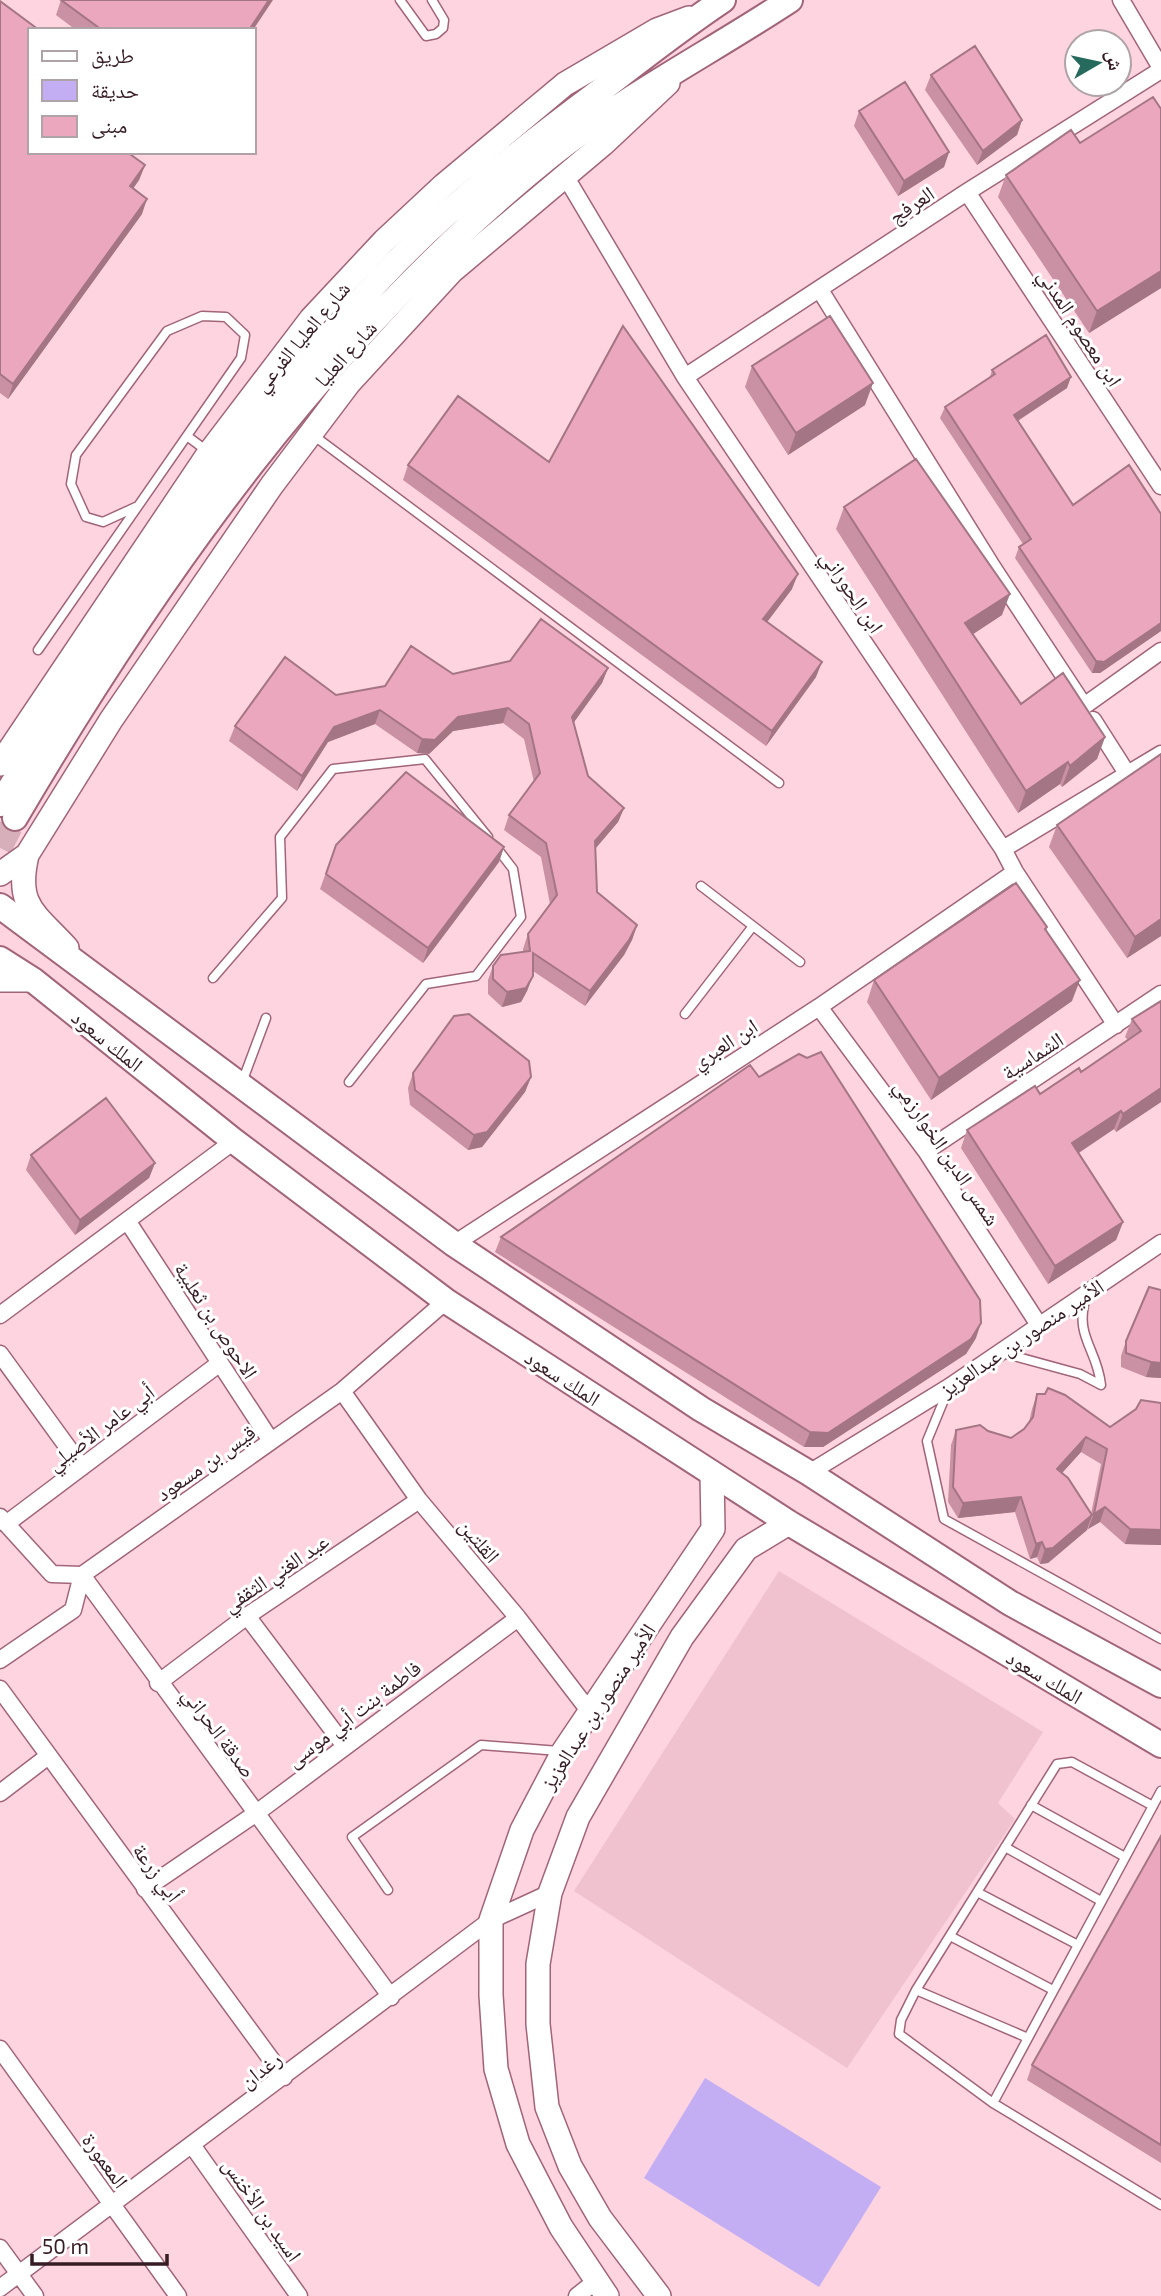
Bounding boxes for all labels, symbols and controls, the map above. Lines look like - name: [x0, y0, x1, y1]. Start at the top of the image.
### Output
- legend: [28, 28, 256, 154]
- north arrow: [1063, 28, 1133, 98]
- text: طريق: [91, 42, 134, 69]
- text: ش: [1101, 49, 1128, 72]
- text: حديقة: [91, 77, 139, 102]
- text: مبنى: [91, 112, 127, 139]
- street label: العرفج: [884, 180, 940, 230]
- street label: ابن معصوم المدني: [1029, 263, 1128, 394]
- street label: شارع العليا الفرعي: [247, 276, 355, 396]
- street label: شارع العليا: [309, 315, 381, 391]
- street label: ابن الحوراني: [812, 545, 890, 640]
- street label: الملك سعود: [67, 1004, 149, 1076]
- street label: ابن العبري: [686, 1013, 765, 1078]
- street label: الشماسية: [997, 1026, 1068, 1084]
- street label: شمس الدين الخوارزمي: [886, 1074, 1006, 1233]
- street label: الاحوص بن ثعلبية: [168, 1257, 264, 1384]
- street label: الأمير منصور بن عبدالعزيز: [933, 1273, 1109, 1403]
- street label: الملك سعود: [521, 1344, 605, 1410]
- street label: أبي عامر الأصيلي: [41, 1378, 162, 1480]
- street label: قيس بن مسعود: [150, 1419, 261, 1507]
- street label: القلتين: [453, 1513, 506, 1569]
- street label: عبد الغني الثقفي: [217, 1527, 336, 1621]
- street label: الأمير منصور بن عبدالعزيز: [534, 1618, 662, 1795]
- street label: الملك سعود: [1002, 1644, 1088, 1708]
- street label: فاطمة بنت أبي موسى: [281, 1654, 428, 1776]
- street label: صدقة الحراني: [174, 1682, 262, 1785]
- street label: أبي زرعة: [124, 1838, 188, 1909]
- street label: رغدان: [234, 2045, 286, 2094]
- street label: المعمورة: [78, 2128, 134, 2192]
- street label: اسيد بن الأخنس: [217, 2152, 308, 2267]
- scale bar: [32, 2222, 166, 2266]
- text: 50 m: [42, 2233, 89, 2258]

